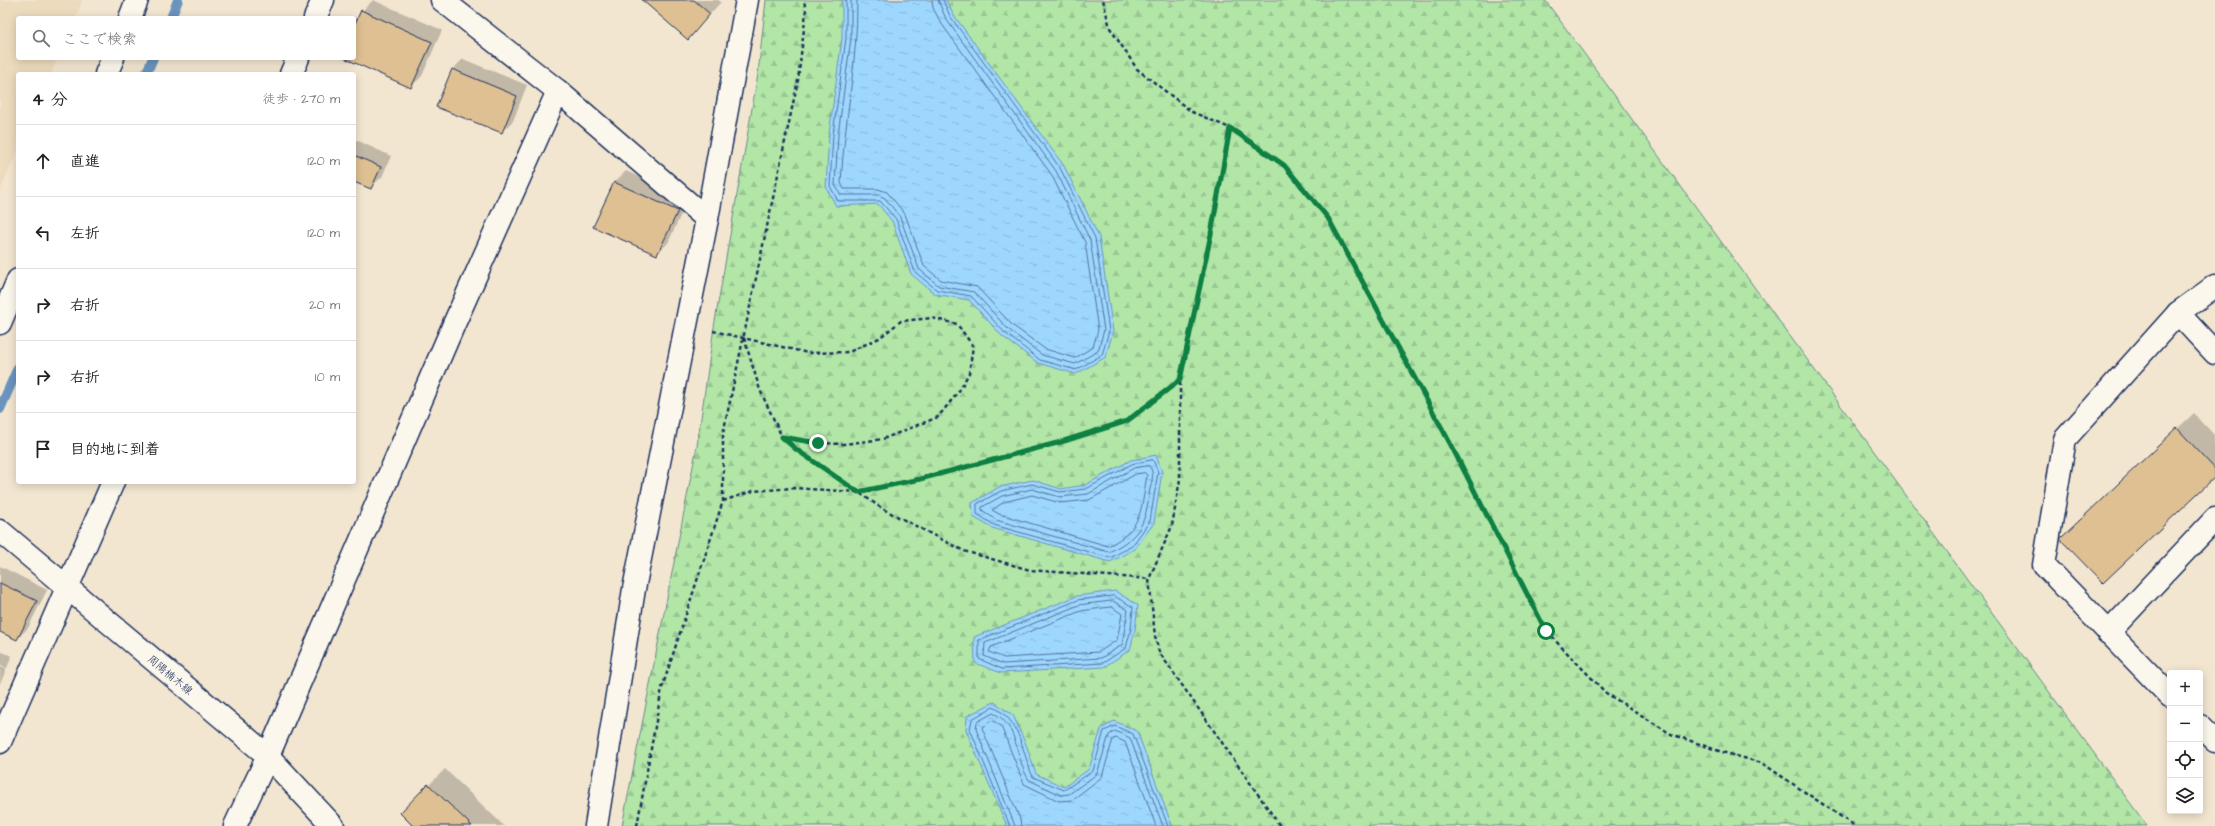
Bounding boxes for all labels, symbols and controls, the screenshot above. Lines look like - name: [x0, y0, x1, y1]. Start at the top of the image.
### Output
- search box: [16, 16, 356, 60]
- icon: search: [30, 27, 52, 49]
- text: ここで検索: [62, 29, 137, 50]
- text: 4 分: [32, 88, 67, 112]
- text: 徒歩 · 270 m: [263, 90, 340, 108]
- icon: ahead: [32, 150, 54, 172]
- text: 直進: [70, 151, 100, 172]
- text: 120 m: [307, 152, 340, 170]
- icon: left: [32, 222, 54, 244]
- text: 左折: [70, 223, 100, 244]
- text: 120 m: [307, 224, 340, 242]
- icon: right: [32, 294, 54, 316]
- text: 右折: [70, 295, 100, 316]
- text: 20 m: [309, 296, 340, 314]
- icon: right: [32, 366, 54, 388]
- text: 右折: [70, 367, 100, 388]
- text: 10 m: [315, 368, 340, 386]
- route end: [809, 434, 827, 452]
- icon: arrive: [32, 438, 54, 460]
- text: 目的地に到着: [70, 439, 160, 460]
- route start: [1537, 622, 1555, 640]
- street label: 周陽楠木線: [144, 652, 196, 698]
- map controls: [2167, 670, 2203, 814]
- button: +: [2167, 670, 2203, 706]
- button: −: [2167, 706, 2203, 742]
- button: locate: [2167, 742, 2203, 778]
- button: layers: [2167, 778, 2203, 814]

